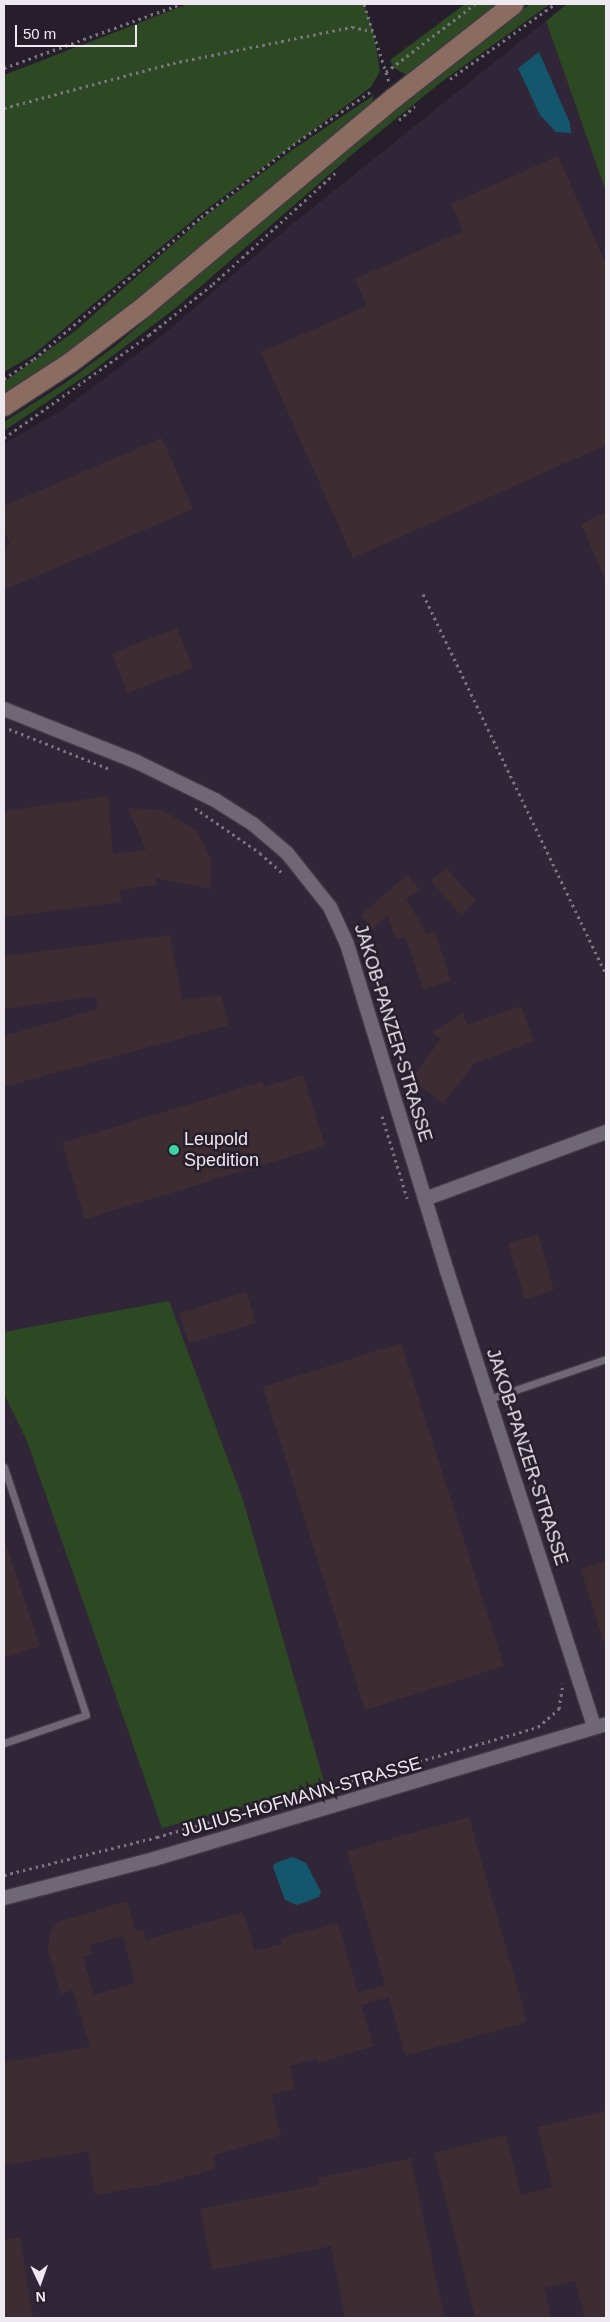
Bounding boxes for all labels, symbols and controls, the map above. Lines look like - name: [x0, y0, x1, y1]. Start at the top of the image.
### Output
- scale bar: [18, 15, 140, 47]
- text: 50 m: [23, 25, 56, 42]
- street label: JAKOB-PANZER-STRASSE: [350, 921, 436, 1145]
- place label: Leupold Spedition: [184, 1129, 259, 1172]
- marker: Leupold Spedition: [168, 1144, 180, 1156]
- street label: JAKOB-PANZER-STRASSE: [482, 1346, 572, 1568]
- street label: JULIUS-HOFMANN-STRASSE: [178, 1752, 424, 1842]
- north arrow: [15, 2257, 65, 2307]
- text: N: [35, 2289, 46, 2305]

